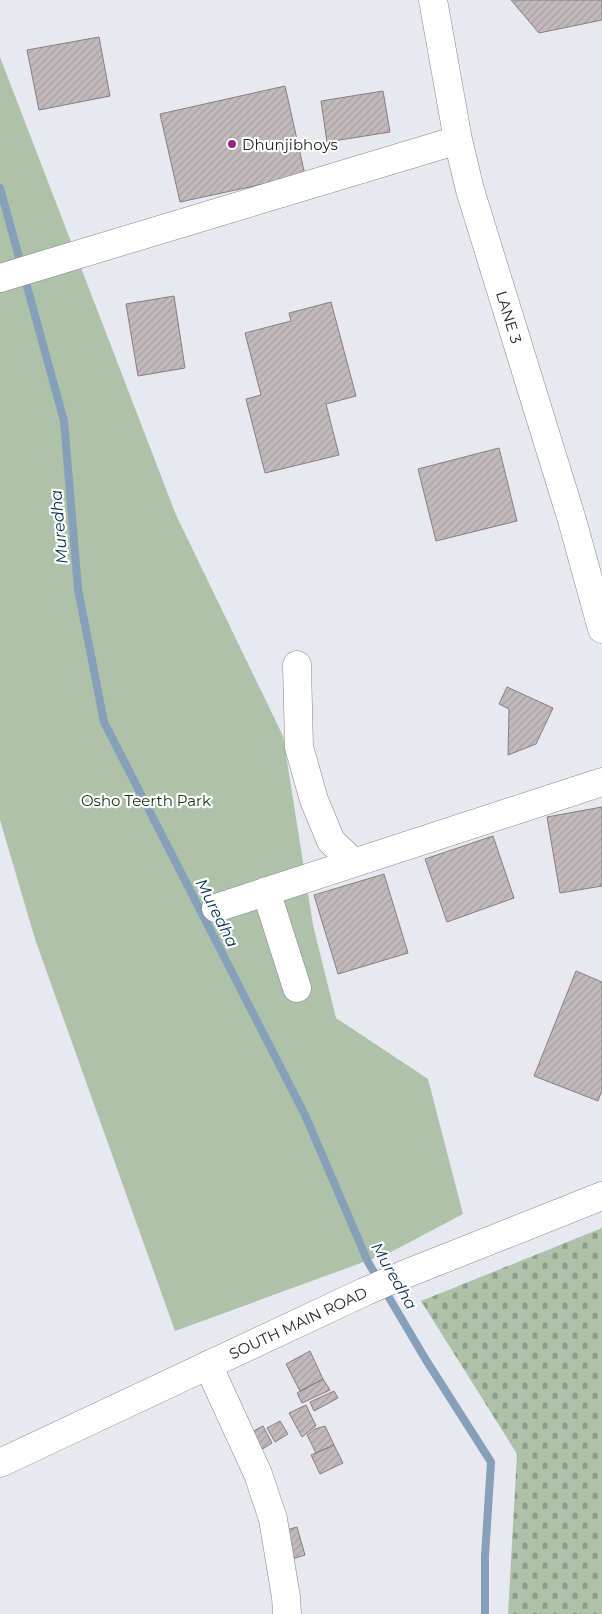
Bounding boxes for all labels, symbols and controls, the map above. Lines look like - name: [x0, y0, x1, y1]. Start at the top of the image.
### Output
- place label: Dhunjibhoys: [242, 135, 338, 154]
- marker: Dhunjibhoys: [226, 138, 238, 150]
- street label: LANE 3: [492, 288, 526, 346]
- water label: Muredha: [46, 489, 72, 565]
- park label: Osho Teerth Park: [81, 791, 211, 810]
- water label: Muredha: [192, 876, 242, 951]
- water label: Muredha: [367, 1239, 421, 1313]
- street label: SOUTH MAIN ROAD: [226, 1283, 370, 1363]

